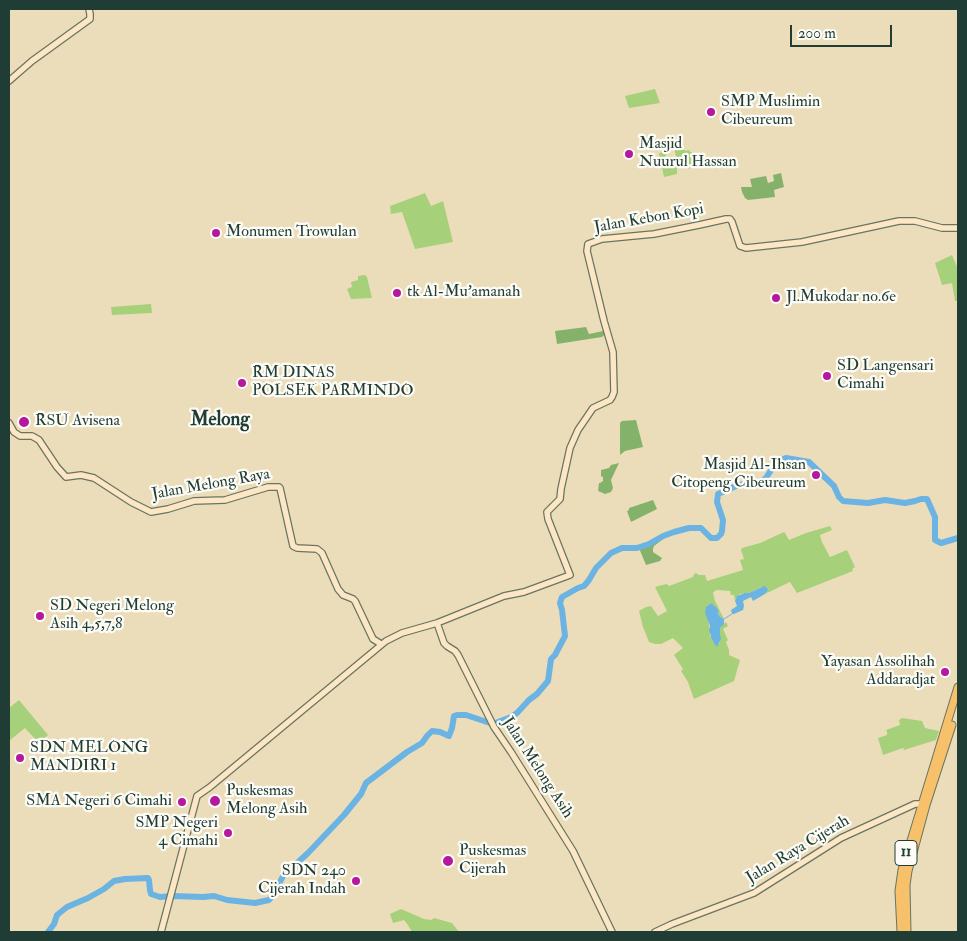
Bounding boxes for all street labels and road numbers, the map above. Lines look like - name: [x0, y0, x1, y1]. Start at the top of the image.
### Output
- street label: Jalan Kebon Kopi: [593, 200, 705, 238]
- street label: Jalan Melong Raya: [150, 465, 272, 505]
- street label: Jalan Melong Asih: [497, 714, 577, 822]
- street label: Jalan Raya Cijerah: [743, 812, 853, 888]
- road number: 11: [895, 840, 917, 866]

